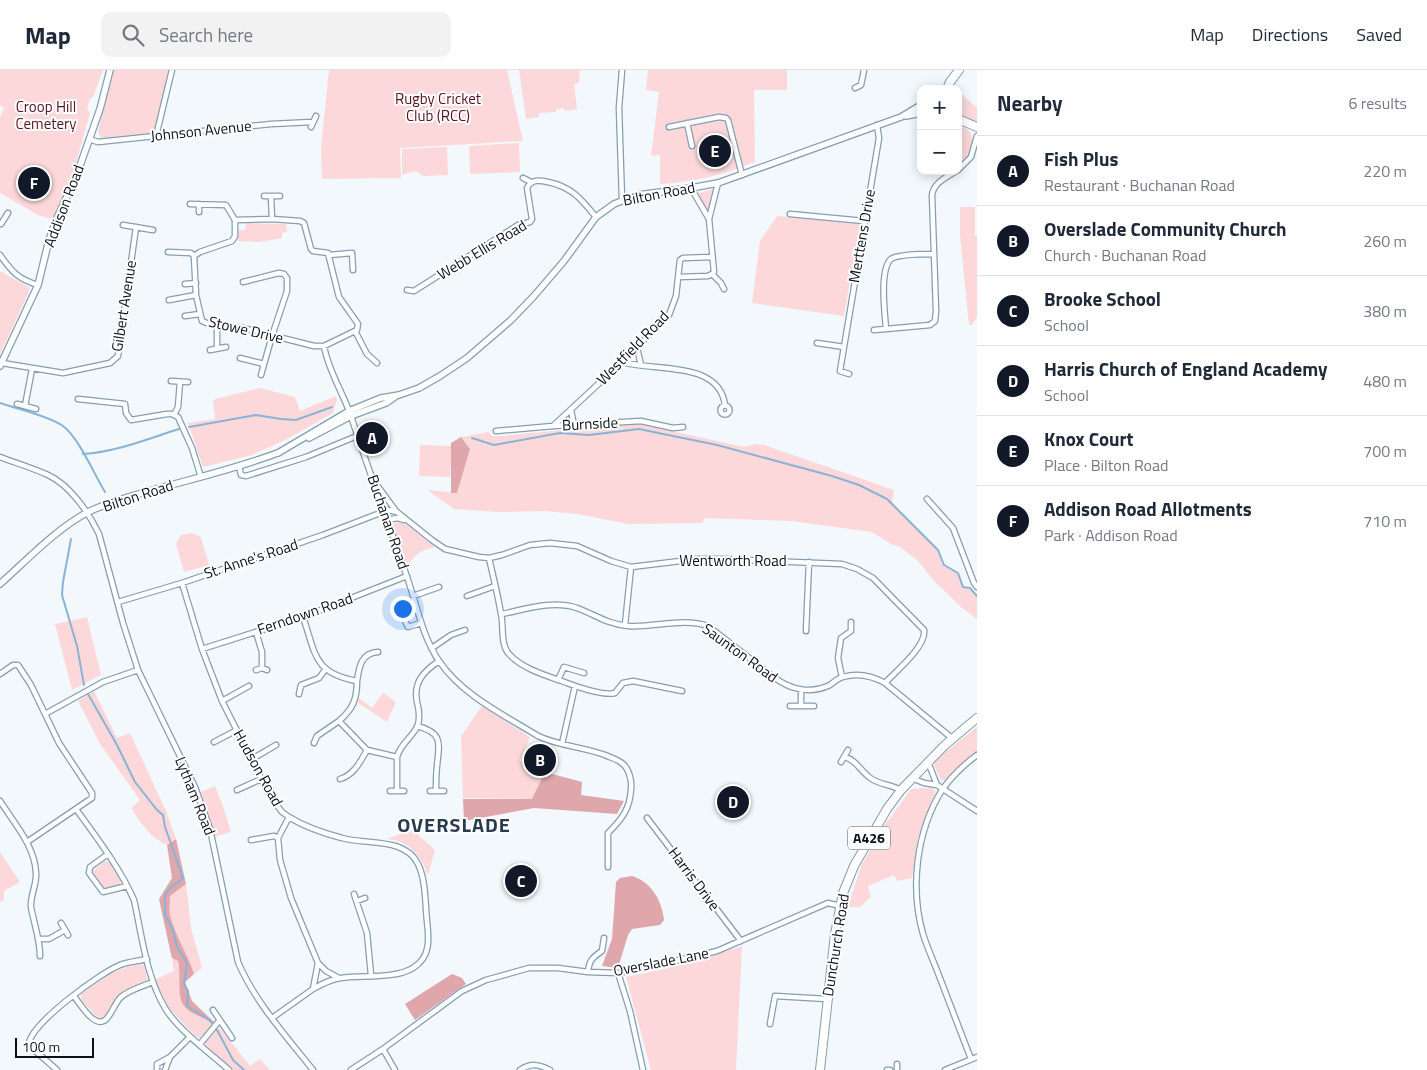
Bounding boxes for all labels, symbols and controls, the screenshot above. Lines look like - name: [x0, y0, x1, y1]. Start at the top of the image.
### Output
- search box: [101, 12, 451, 57]
- text: Map: [25, 17, 71, 53]
- text: Search here: [159, 20, 253, 49]
- icon: search: [119, 21, 147, 49]
- text: Map: [1190, 21, 1224, 48]
- text: Directions: [1252, 21, 1328, 48]
- text: Saved: [1356, 21, 1402, 48]
- map controls: [917, 85, 962, 175]
- button: +: [917, 85, 962, 130]
- park label: Rugby Cricket Club (RCC): [395, 87, 482, 127]
- text: Nearby: [997, 87, 1062, 119]
- text: 6 results: [1348, 91, 1407, 115]
- park label: Croop Hill Cemetery: [16, 95, 76, 135]
- street label: Johnson Avenue: [149, 114, 253, 147]
- button: −: [917, 130, 962, 175]
- pin: E: [699, 132, 731, 170]
- text: Fish Plus: [1044, 144, 1118, 173]
- text: A: [1008, 159, 1018, 183]
- text: 220 m: [1363, 159, 1407, 183]
- street label: Addison Road: [37, 161, 90, 250]
- pin: F: [18, 164, 50, 202]
- text: Restaurant · Buchanan Road: [1044, 173, 1235, 197]
- street label: Bilton Road: [621, 175, 697, 212]
- street label: Merttens Drive: [842, 187, 881, 284]
- street label: Webb Ellis Road: [433, 214, 531, 285]
- text: Overslade Community Church: [1044, 214, 1287, 243]
- text: B: [1008, 229, 1018, 253]
- text: 260 m: [1363, 229, 1407, 253]
- text: Church · Buchanan Road: [1044, 243, 1207, 267]
- street label: Gilbert Avenue: [105, 259, 142, 353]
- text: Brooke School: [1044, 284, 1161, 313]
- text: C: [1009, 299, 1017, 323]
- text: 380 m: [1363, 299, 1407, 323]
- street label: Westfield Road: [591, 305, 674, 390]
- street label: Stowe Drive: [206, 310, 286, 349]
- text: School: [1044, 313, 1089, 337]
- text: Harris Church of England Academy: [1044, 354, 1328, 383]
- text: D: [1008, 369, 1018, 393]
- text: 480 m: [1363, 369, 1407, 393]
- text: School: [1044, 383, 1089, 407]
- street label: Burnside: [561, 411, 619, 436]
- pin: A: [356, 419, 388, 457]
- text: Knox Court: [1044, 424, 1134, 453]
- text: E: [1009, 439, 1017, 463]
- text: 700 m: [1363, 439, 1407, 463]
- text: Place · Bilton Road: [1044, 453, 1169, 477]
- street label: Buchanan Road: [362, 471, 415, 572]
- street label: Bilton Road: [100, 473, 176, 518]
- text: Addison Road Allotments: [1044, 494, 1252, 523]
- text: F: [1009, 509, 1017, 533]
- text: 710 m: [1363, 509, 1407, 533]
- text: Park · Addison Road: [1044, 523, 1178, 547]
- street label: St. Anne's Road: [201, 532, 301, 585]
- street label: Wentworth Road: [679, 549, 787, 572]
- street label: Ferndown Road: [254, 586, 356, 641]
- your location: [390, 596, 416, 622]
- street label: Saunton Road: [698, 617, 783, 688]
- street label: Hudson Road: [228, 725, 289, 810]
- pin: B: [524, 741, 556, 779]
- street label: Lytham Road: [169, 753, 222, 839]
- pin: D: [717, 783, 749, 821]
- district label: OVERSLADE: [397, 809, 511, 840]
- road number: A426: [848, 826, 890, 850]
- street label: Harris Drive: [663, 842, 726, 915]
- pin: C: [505, 862, 537, 900]
- street label: Dunchurch Road: [816, 892, 855, 998]
- street label: Overslade Lane: [611, 941, 711, 982]
- scale bar: [15, 1035, 94, 1058]
- text: 100 m: [22, 1036, 60, 1057]

